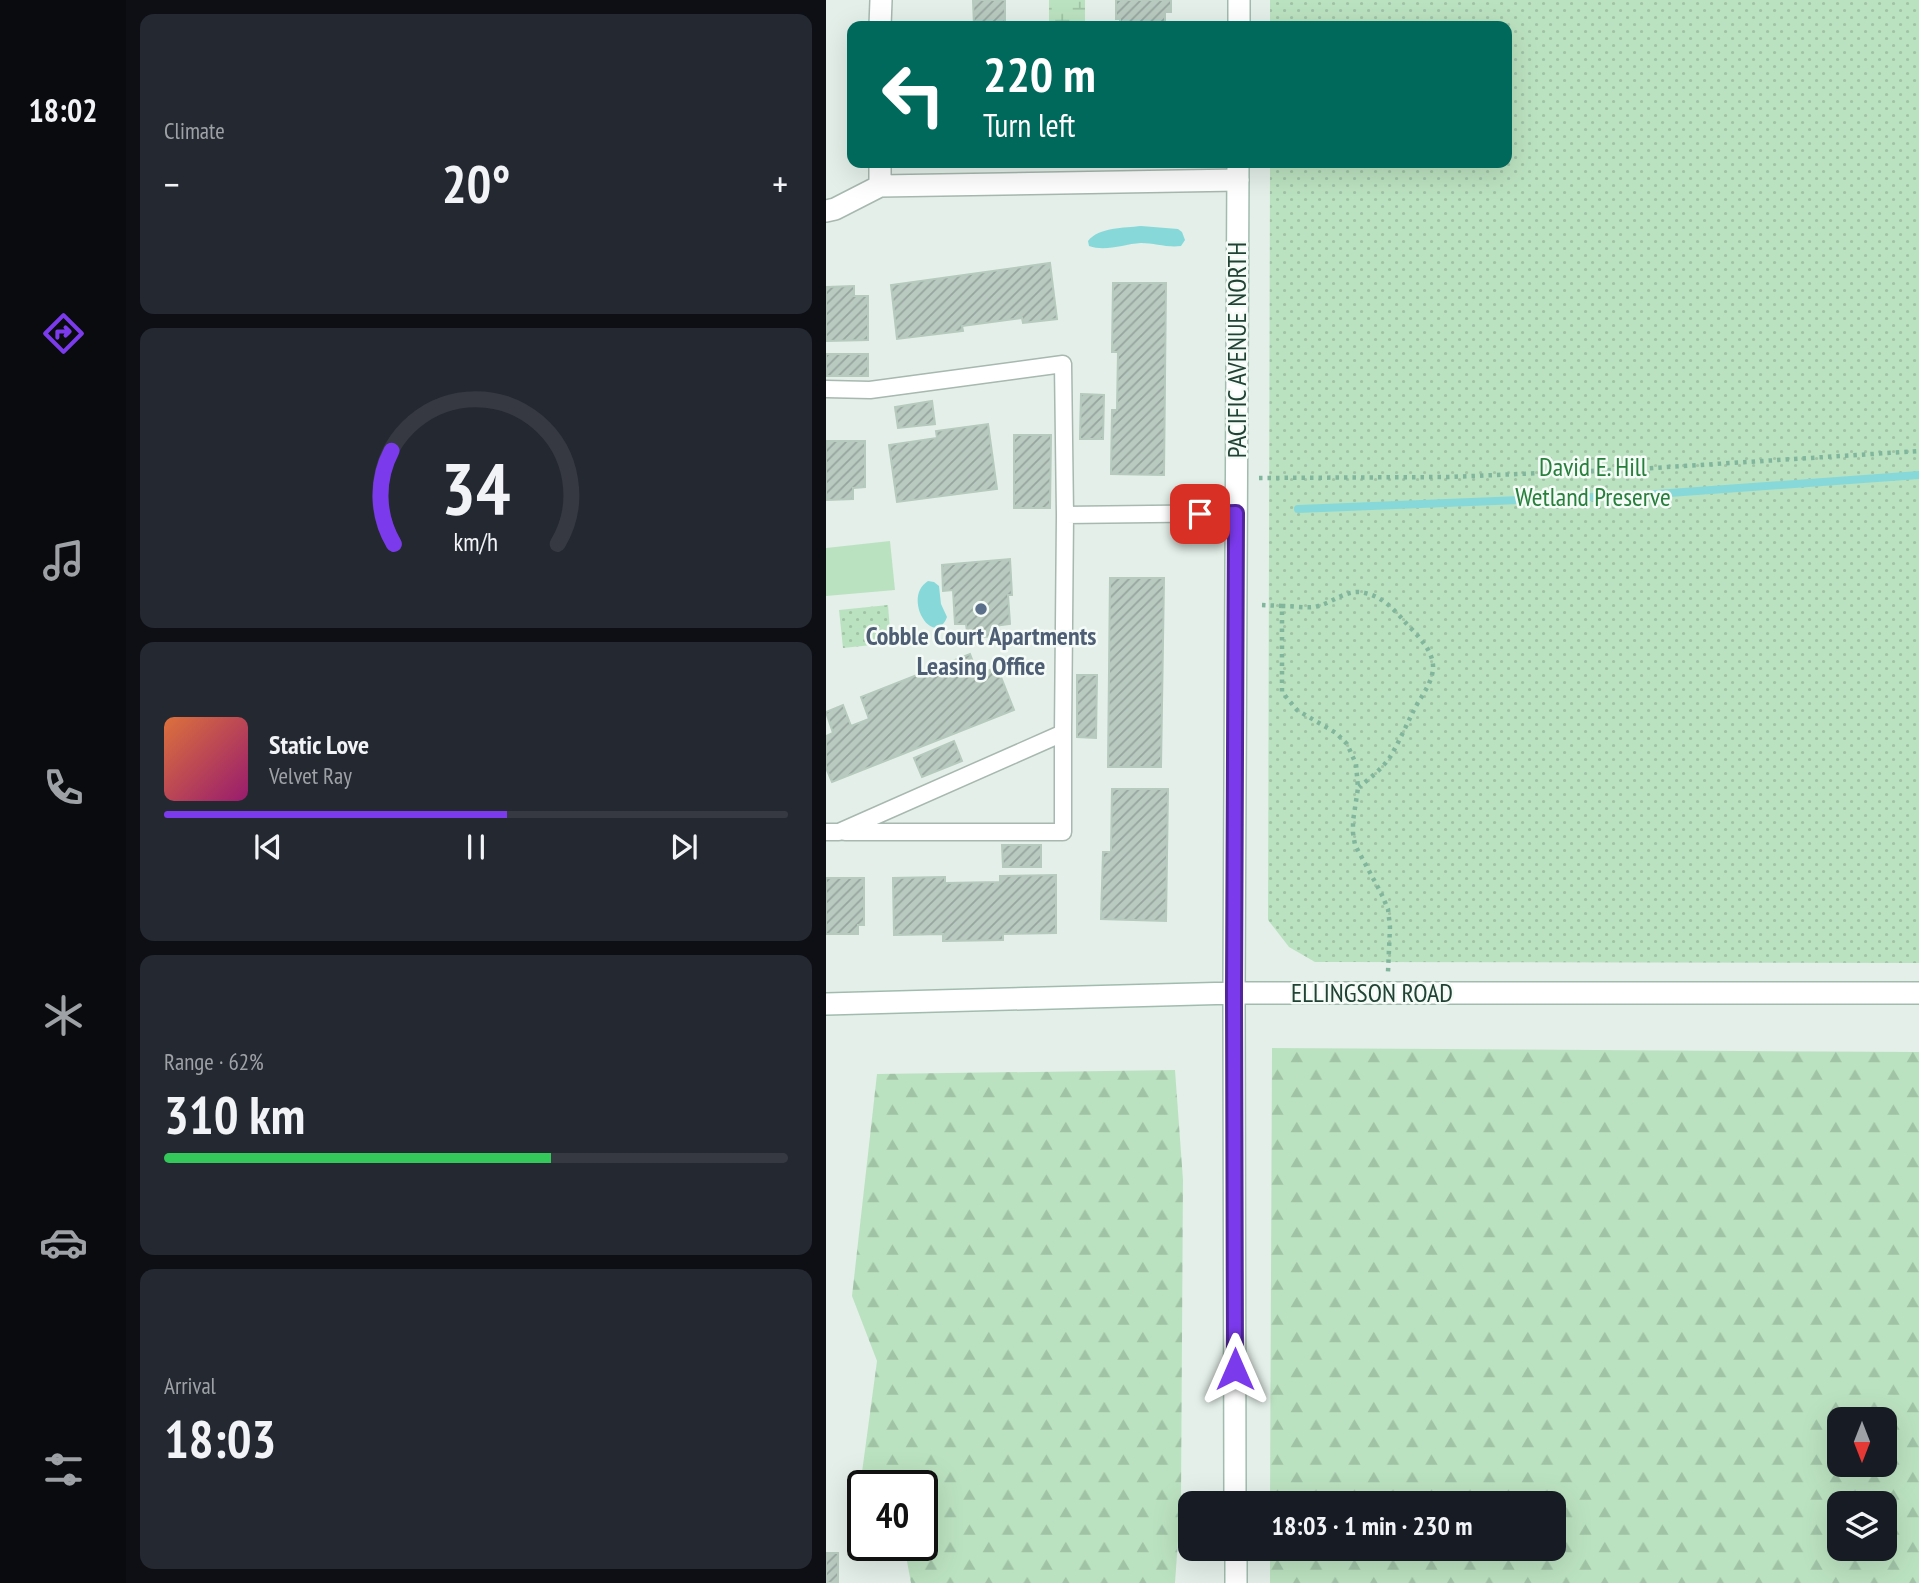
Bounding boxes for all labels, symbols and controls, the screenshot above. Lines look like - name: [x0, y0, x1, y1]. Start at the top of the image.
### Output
- text: 220 m: [983, 42, 1096, 106]
- icon: left: [868, 49, 959, 140]
- text: 18:02: [28, 89, 98, 131]
- text: Turn left: [983, 104, 1075, 146]
- text: Climate: [164, 116, 225, 145]
- text: 20°: [442, 150, 510, 217]
- text: −: [164, 159, 180, 208]
- text: +: [772, 159, 788, 208]
- street label: PACIFIC AVENUE NORTH: [1220, 242, 1253, 458]
- icon: directions: [39, 309, 88, 358]
- text: 34: [441, 440, 511, 534]
- park label: David E. Hill Wetland Preserve: [1515, 450, 1671, 513]
- pin: [1170, 484, 1230, 544]
- icon: arrive: [1181, 495, 1219, 533]
- text: km/h: [454, 525, 498, 557]
- icon: music: [39, 536, 88, 585]
- marker: Cobble Court Apartments Leasing Office: [973, 601, 989, 617]
- place label: Cobble Court Apartments Leasing Office: [866, 619, 1096, 682]
- text: Static Love: [269, 728, 369, 761]
- text: Velvet Ray: [269, 761, 352, 790]
- icon: phone: [39, 763, 88, 812]
- icon: previous: [249, 828, 287, 866]
- icon: pause: [457, 828, 495, 866]
- icon: next: [665, 828, 703, 866]
- street label: ELLINGSON ROAD: [1291, 976, 1453, 1009]
- icon: climate: [39, 991, 88, 1040]
- text: Range · 62%: [164, 1047, 264, 1076]
- text: 310 km: [164, 1081, 305, 1148]
- icon: car: [39, 1218, 88, 1267]
- position arrow: [1198, 1332, 1272, 1406]
- text: Arrival: [164, 1371, 216, 1400]
- text: 18:03: [164, 1405, 276, 1472]
- north arrow: [1827, 1407, 1897, 1477]
- map controls: [1827, 1407, 1897, 1561]
- icon: filters: [39, 1445, 88, 1494]
- speed limit sign: 40: [847, 1470, 938, 1561]
- button: layers: [1827, 1491, 1897, 1561]
- text: 18:03 · 1 min · 230 m: [1272, 1509, 1472, 1542]

